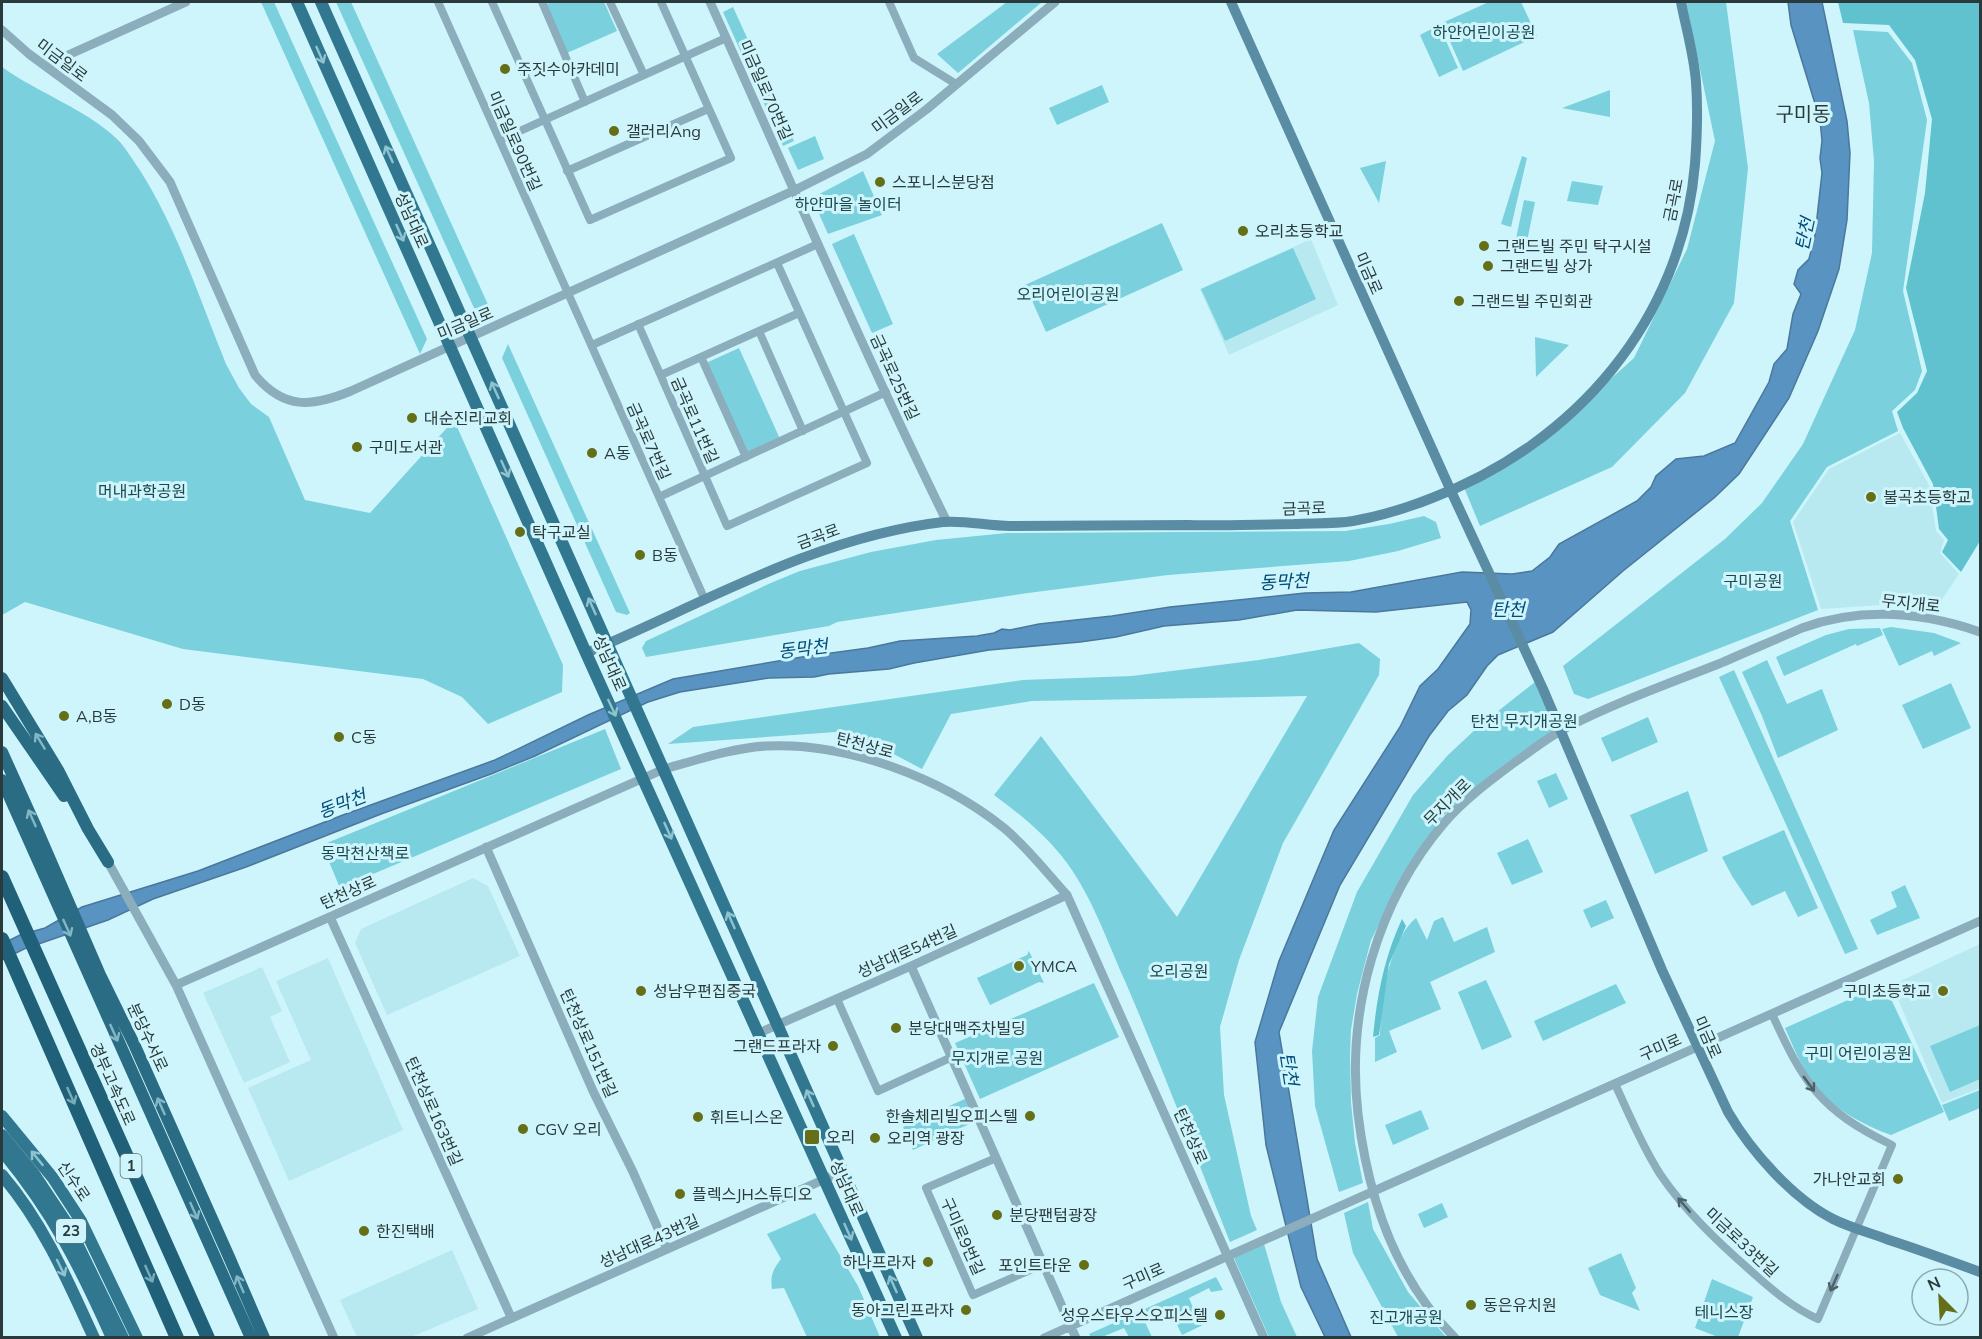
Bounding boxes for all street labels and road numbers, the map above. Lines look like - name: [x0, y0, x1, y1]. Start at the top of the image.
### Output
- street label: 미금일로: [32, 34, 92, 86]
- street label: 미금일로70번길: [735, 37, 797, 143]
- street label: 미금일로: [867, 86, 927, 138]
- street label: 미금일로90번길: [484, 88, 546, 194]
- street label: 금곡로: [1659, 176, 1687, 224]
- street label: 성남대로: [391, 189, 433, 251]
- street label: 미금로: [1351, 249, 1387, 297]
- street label: 미금일로: [434, 302, 496, 344]
- street label: 금곡로25번길: [866, 331, 924, 423]
- street label: 금곡로11번길: [667, 374, 723, 466]
- street label: 금곡로7번길: [623, 399, 675, 483]
- street label: 금곡로: [1282, 497, 1327, 519]
- street label: 금곡로: [794, 519, 842, 553]
- street label: 무지개로: [1881, 590, 1942, 616]
- street label: 성남대로: [589, 632, 631, 694]
- street label: 탄천상로: [834, 728, 896, 762]
- street label: 무지개로: [1419, 774, 1475, 830]
- street label: 탄천상로: [317, 871, 379, 913]
- street label: 성남대로54번길: [854, 920, 960, 982]
- street label: 탄천상로151번길: [556, 985, 622, 1101]
- street label: 분당수서로: [123, 999, 173, 1075]
- street label: 미금로: [1690, 1013, 1726, 1061]
- street label: 구미로: [1636, 1029, 1684, 1065]
- street label: 경부고속도로: [86, 1040, 140, 1129]
- street label: 탄천상로163번길: [401, 1053, 467, 1169]
- street label: 탄천상로: [1170, 1105, 1212, 1167]
- road number: 1: [120, 1154, 142, 1178]
- street label: 신수로: [53, 1157, 95, 1205]
- street label: 성남대로: [826, 1157, 868, 1219]
- street label: 구미로9번길: [937, 1194, 989, 1278]
- street label: 미금로33번길: [1701, 1203, 1783, 1281]
- street label: 성남대로43번길: [596, 1210, 702, 1272]
- road number: 23: [56, 1219, 86, 1243]
- street label: 구미로: [1119, 1258, 1167, 1294]

